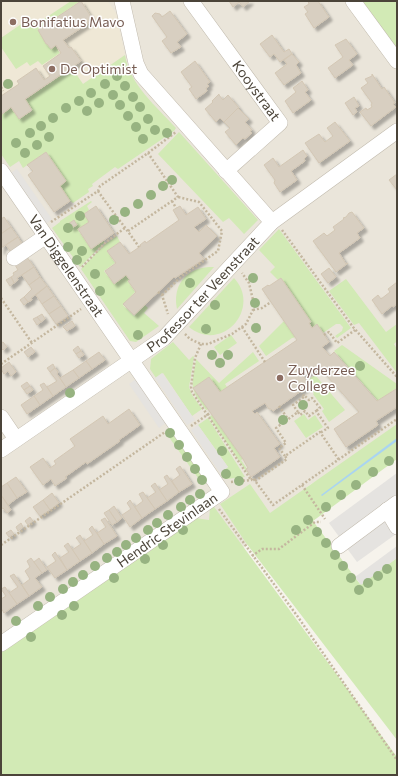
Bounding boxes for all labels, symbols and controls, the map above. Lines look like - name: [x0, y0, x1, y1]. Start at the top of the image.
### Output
- place label: Bonifatius Mavo: [21, 13, 125, 30]
- marker: Bonifatius Mavo: [8, 17, 18, 27]
- street label: Kooystraat: [229, 57, 285, 124]
- place label: De Optimist: [60, 60, 137, 77]
- marker: De Optimist: [47, 64, 57, 74]
- street label: Van Diggelenstraat: [26, 211, 108, 320]
- street label: Professor ter Veenstraat: [143, 232, 263, 356]
- place label: Zuyderzee College: [288, 361, 355, 394]
- marker: Zuyderzee College: [275, 373, 285, 383]
- street label: Hendric Stevinlaan: [113, 489, 220, 571]

